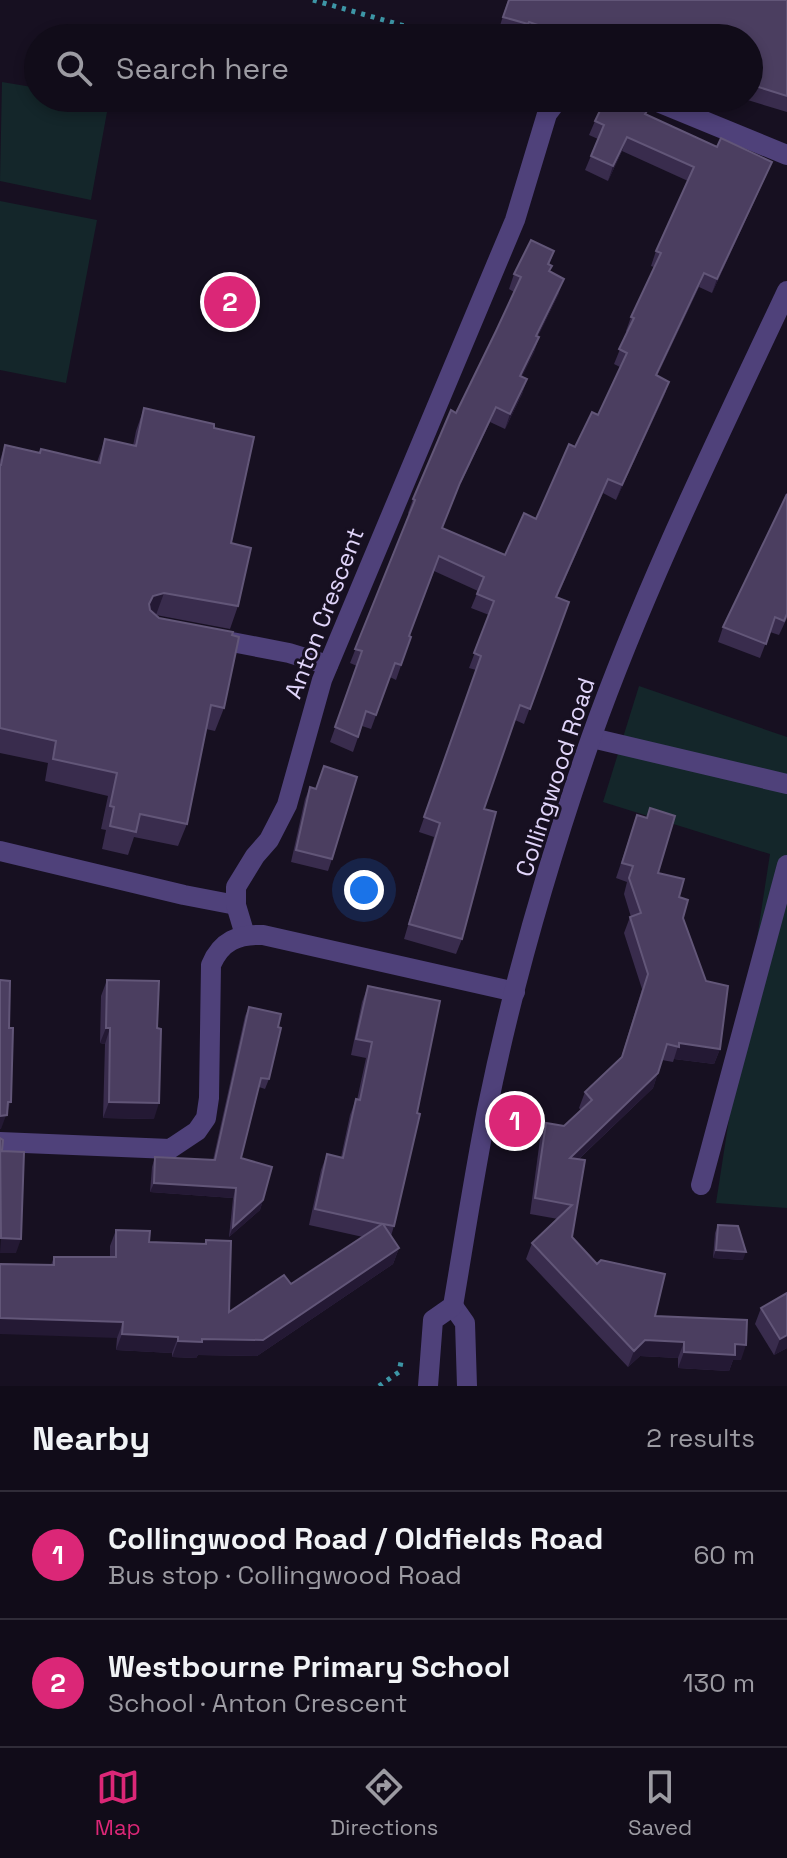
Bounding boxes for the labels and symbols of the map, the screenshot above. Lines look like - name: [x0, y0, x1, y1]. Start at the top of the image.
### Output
- pin: 2: [204, 272, 256, 332]
- street label: Anton Crescent: [277, 523, 371, 703]
- street label: Collingwood Road: [508, 674, 602, 880]
- your location: [344, 870, 384, 910]
- pin: 1: [489, 1091, 541, 1151]

